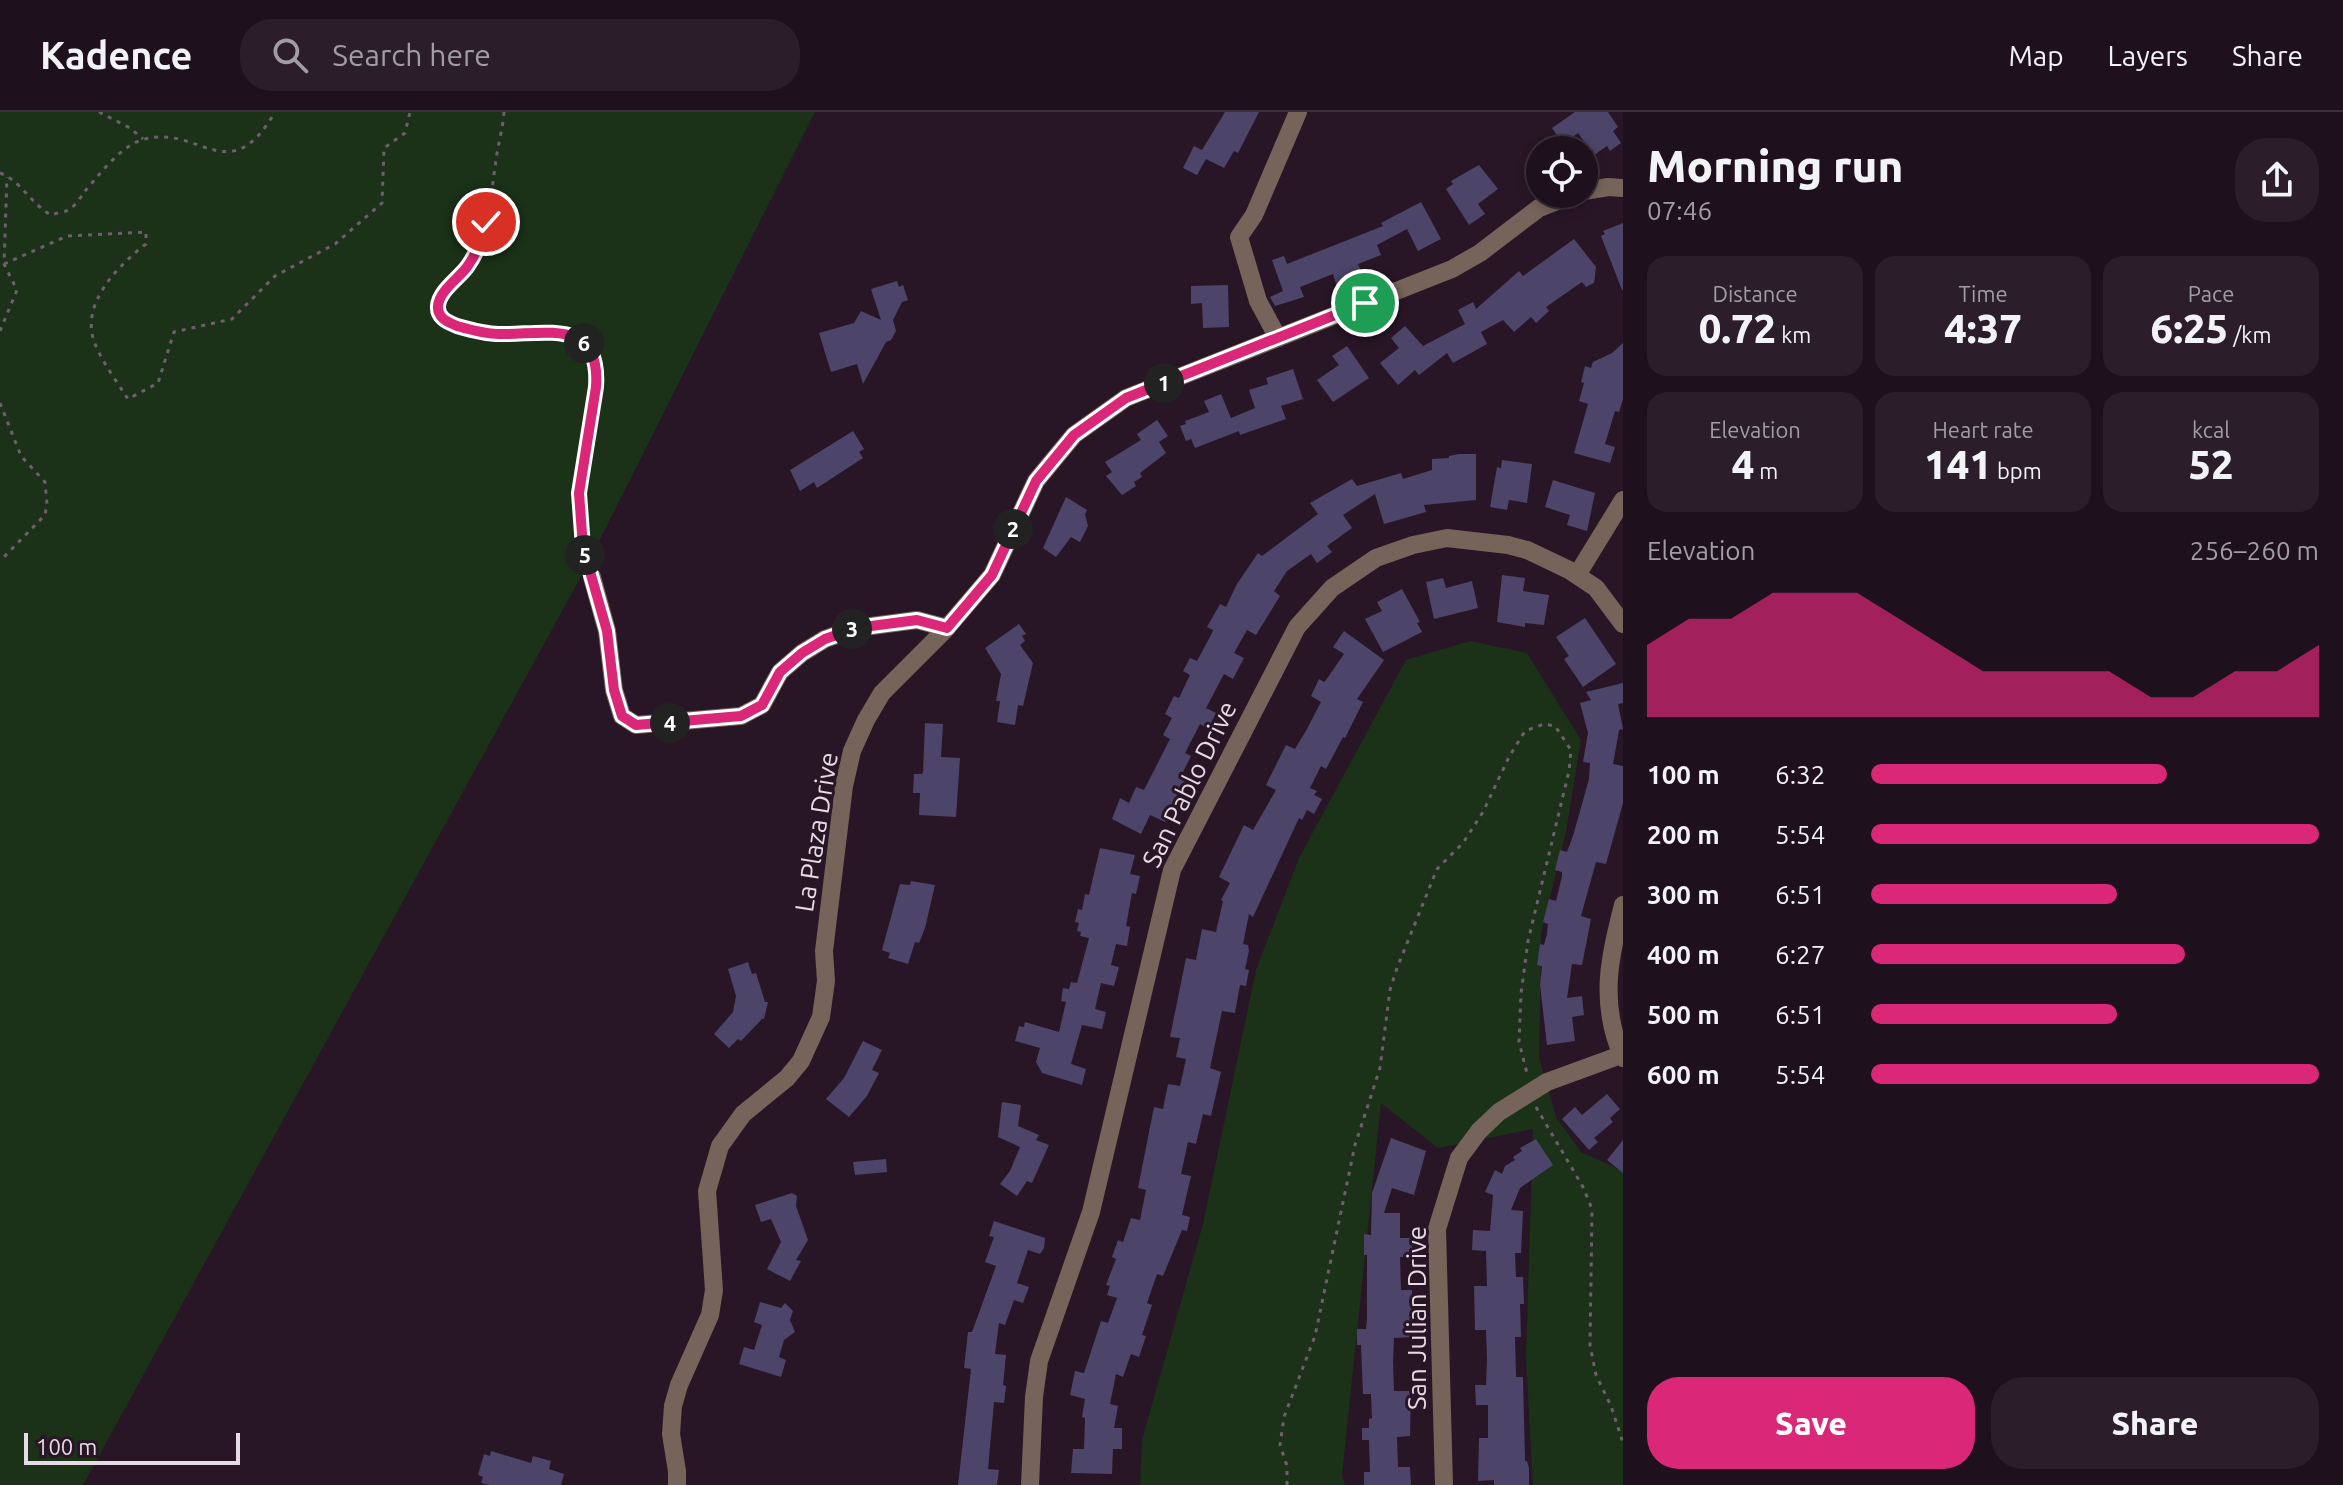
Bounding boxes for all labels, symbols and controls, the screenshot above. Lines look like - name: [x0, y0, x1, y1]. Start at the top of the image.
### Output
- search box: [240, 19, 800, 91]
- icon: search: [268, 33, 312, 77]
- text: Kadence: [40, 34, 192, 76]
- text: Search here: [332, 38, 491, 72]
- text: Map: [2008, 40, 2064, 71]
- text: Layers: [2108, 40, 2188, 71]
- text: Share: [2232, 40, 2303, 71]
- map controls: [1526, 136, 1598, 208]
- button: locate: [1526, 136, 1598, 208]
- button: share: [2235, 138, 2319, 222]
- text: Morning run: [1647, 141, 1903, 190]
- pin: [452, 188, 520, 256]
- text: 07:46: [1647, 196, 1712, 225]
- icon: check: [464, 200, 508, 244]
- pin: [1331, 269, 1399, 337]
- icon: arrive: [1343, 281, 1387, 325]
- text: Distance: [1712, 281, 1798, 306]
- text: Time: [1958, 281, 2008, 306]
- text: Pace: [2188, 281, 2234, 306]
- text: 0.72: [1699, 306, 1776, 351]
- text: 4:37: [1944, 306, 2022, 351]
- text: 6:25: [2151, 306, 2228, 351]
- text: km: [1776, 322, 1811, 347]
- text: /km: [2228, 322, 2271, 347]
- pin: 6: [564, 323, 604, 363]
- text: 6: [578, 330, 590, 355]
- pin: 1: [1144, 363, 1184, 403]
- text: 1: [1158, 370, 1170, 395]
- text: Elevation: [1709, 417, 1801, 442]
- text: Heart rate: [1932, 417, 2034, 442]
- text: kcal: [2192, 417, 2230, 442]
- text: 4: [1732, 442, 1754, 487]
- text: 141: [1924, 442, 1992, 487]
- text: 52: [2188, 442, 2234, 487]
- text: m: [1754, 458, 1778, 483]
- text: bpm: [1992, 458, 2042, 483]
- pin: 2: [993, 509, 1033, 549]
- text: 2: [1007, 516, 1019, 541]
- pin: 5: [565, 535, 605, 575]
- text: Elevation: [1647, 536, 1755, 565]
- text: 256–260 m: [2190, 536, 2319, 565]
- text: 5: [579, 542, 591, 567]
- pin: 3: [832, 609, 872, 649]
- text: 3: [846, 616, 858, 641]
- street label: San Pablo Drive: [1136, 696, 1242, 872]
- pin: 4: [650, 703, 690, 743]
- text: 4: [664, 710, 676, 735]
- street label: La Plaza Drive: [789, 750, 843, 914]
- text: 100 m: [1647, 760, 1720, 789]
- text: 6:32: [1775, 760, 1825, 789]
- text: 200 m: [1647, 820, 1720, 849]
- text: 5:54: [1775, 820, 1825, 849]
- text: 300 m: [1647, 880, 1720, 909]
- text: 6:51: [1775, 880, 1825, 909]
- text: 400 m: [1647, 940, 1720, 969]
- text: 6:27: [1775, 940, 1825, 969]
- text: 500 m: [1647, 1000, 1720, 1029]
- text: 6:51: [1775, 1000, 1825, 1029]
- text: 600 m: [1647, 1060, 1720, 1089]
- text: 5:54: [1775, 1060, 1825, 1089]
- street label: San Julian Drive: [1402, 1226, 1431, 1410]
- button: Save: [1647, 1377, 1975, 1469]
- button: Share: [1991, 1377, 2319, 1469]
- scale bar: [24, 1429, 240, 1465]
- text: 100 m: [36, 1434, 97, 1459]

